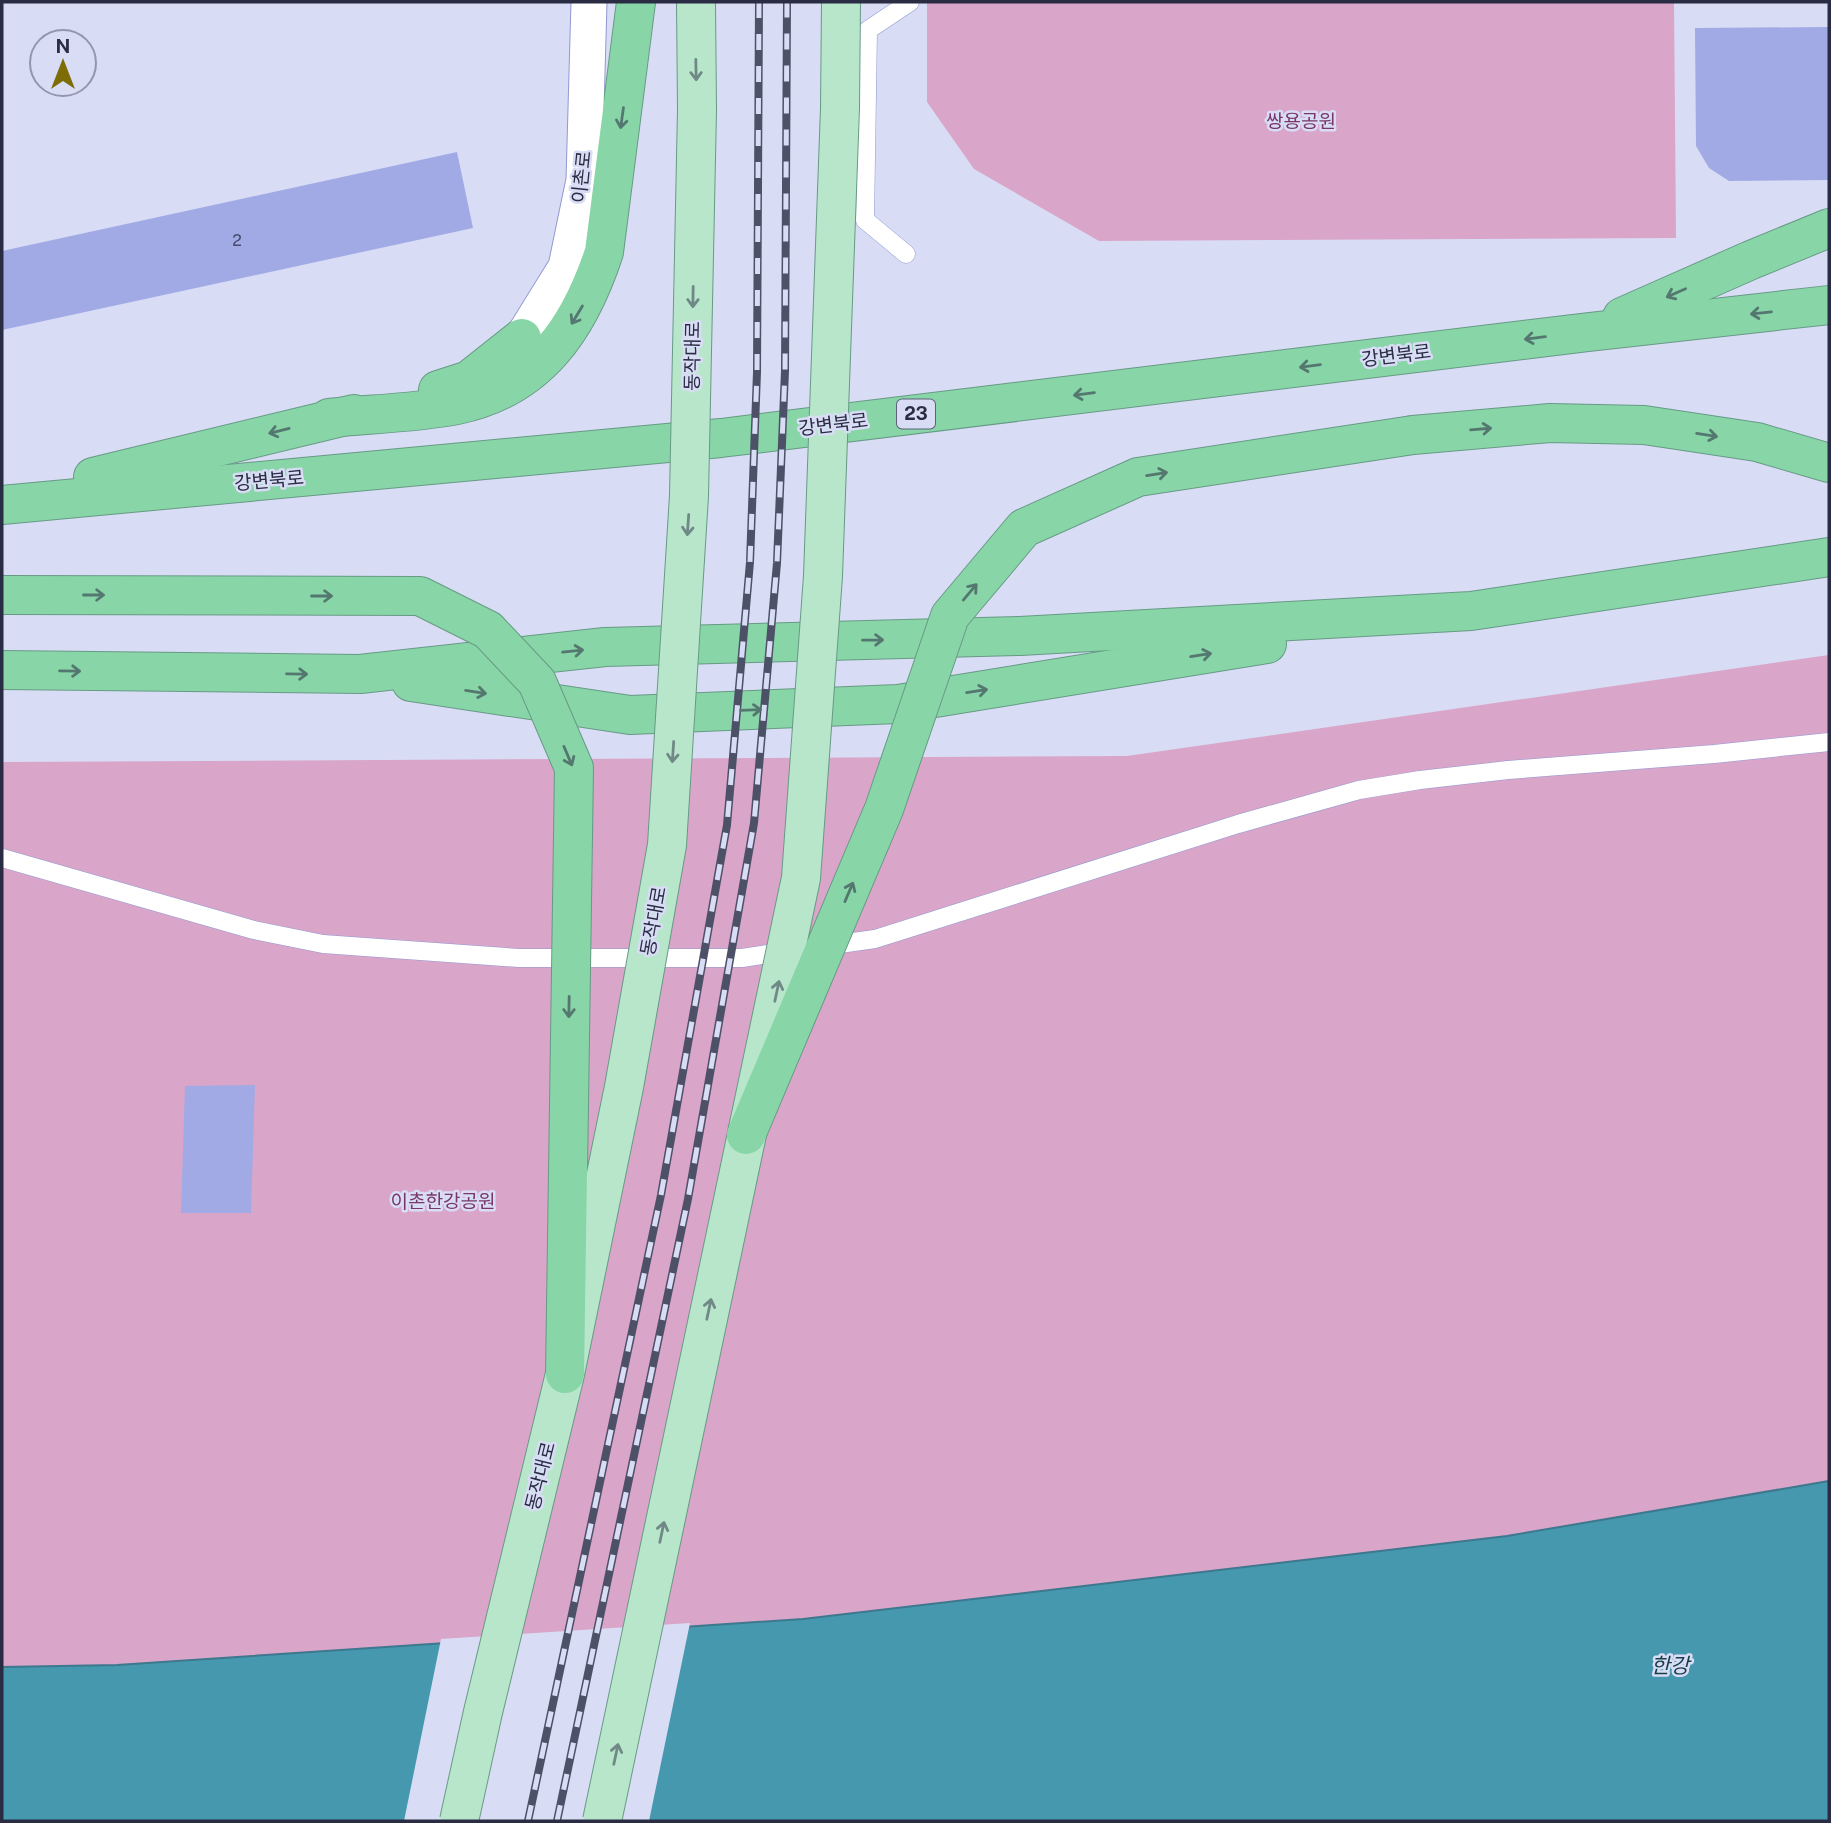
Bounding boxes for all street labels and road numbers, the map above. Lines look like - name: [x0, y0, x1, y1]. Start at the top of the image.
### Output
- street label: 이촌로: [567, 150, 595, 204]
- street label: 동작대로: [680, 321, 704, 391]
- street label: 강변북로: [1360, 340, 1432, 370]
- road number: 23: [897, 400, 935, 428]
- street label: 강변북로: [797, 409, 869, 439]
- street label: 강변북로: [233, 466, 305, 494]
- street label: 동작대로: [636, 885, 670, 957]
- street label: 동작대로: [521, 1439, 559, 1513]

